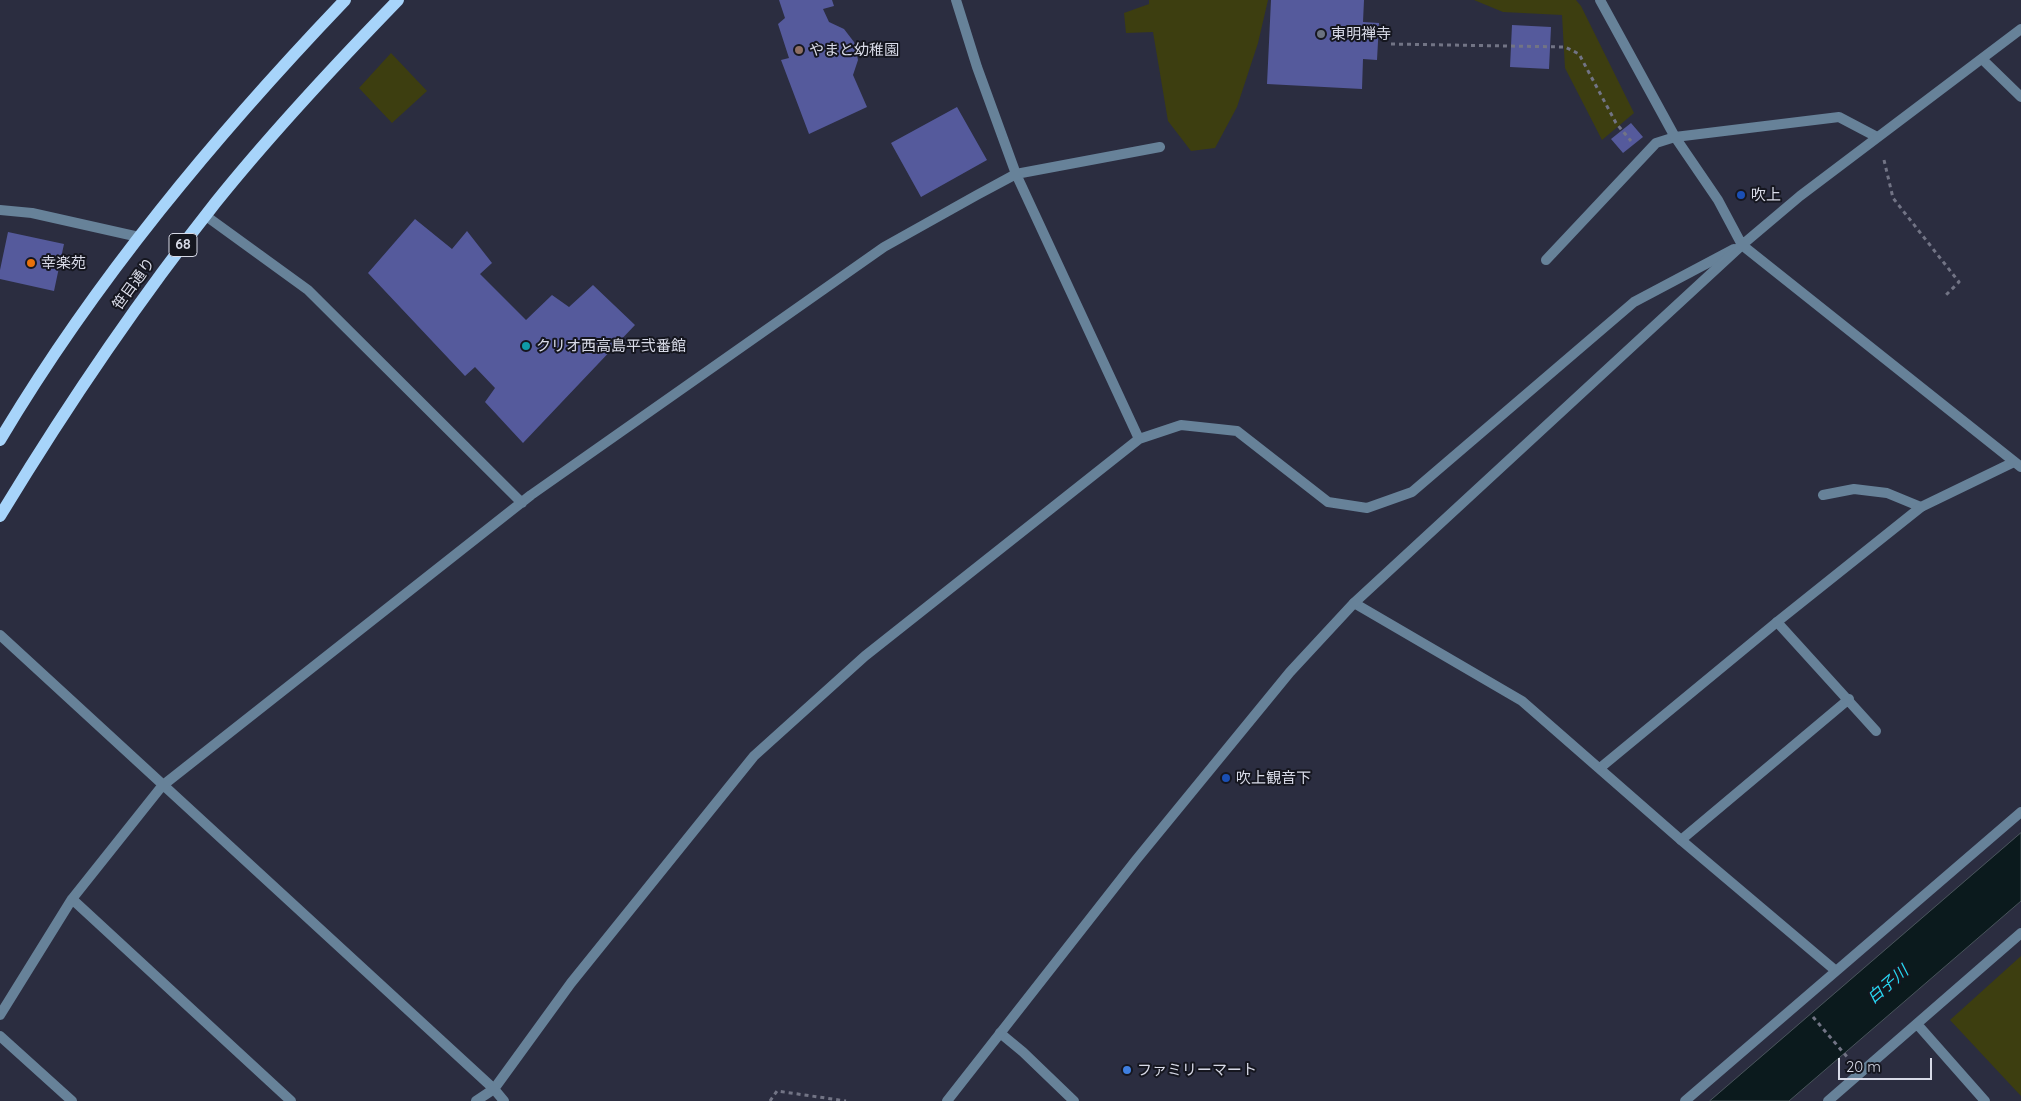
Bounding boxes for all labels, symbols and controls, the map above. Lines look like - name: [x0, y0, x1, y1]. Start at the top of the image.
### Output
- place label: 東明禅寺: [1331, 25, 1391, 43]
- marker: 東明禅寺: [1315, 28, 1327, 40]
- place label: やまと幼稚園: [809, 41, 899, 59]
- marker: やまと幼稚園: [793, 44, 805, 56]
- place label: 吹上: [1751, 186, 1781, 204]
- marker: 吹上: [1735, 189, 1747, 201]
- road number: 68: [169, 234, 197, 256]
- place label: 幸楽苑: [41, 254, 86, 272]
- street label: 笹目通り: [109, 254, 159, 314]
- marker: 幸楽苑: [25, 257, 37, 269]
- place label: クリオ西高島平弐番館: [536, 337, 686, 355]
- marker: クリオ西高島平弐番館: [520, 340, 532, 352]
- place label: 吹上観音下: [1236, 769, 1311, 787]
- marker: 吹上観音下: [1220, 772, 1232, 784]
- water label: 白子川: [1864, 962, 1912, 1008]
- scale bar: [1841, 1048, 1935, 1080]
- text: 20 m: [1846, 1057, 1881, 1076]
- place label: ファミリーマート: [1137, 1061, 1257, 1079]
- marker: ファミリーマート: [1121, 1064, 1133, 1076]

